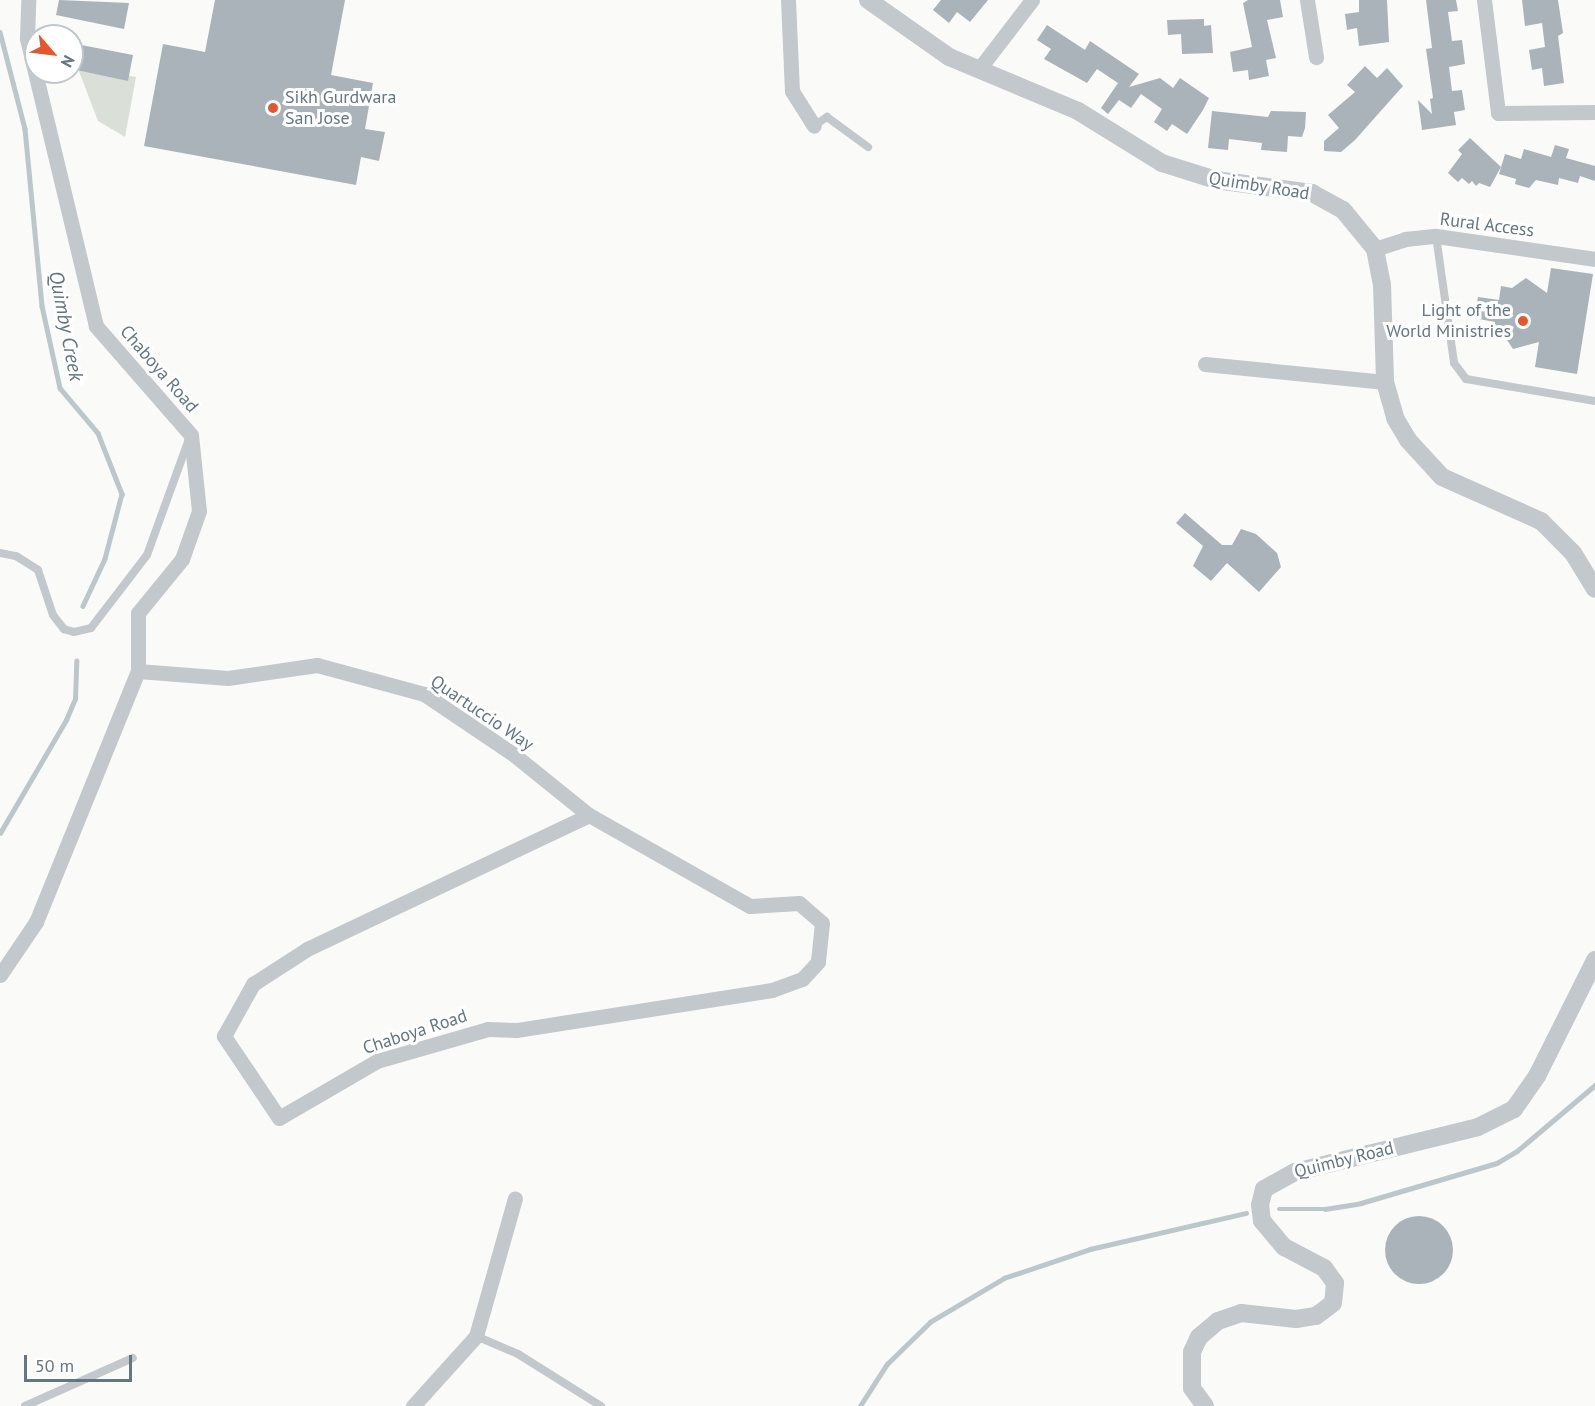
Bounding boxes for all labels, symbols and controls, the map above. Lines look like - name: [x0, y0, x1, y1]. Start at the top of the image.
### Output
- north arrow: [24, 24, 84, 84]
- text: N: [57, 52, 79, 71]
- place label: Sikh Gurdwara San Jose: [285, 87, 396, 130]
- marker: Sikh Gurdwara San Jose: [266, 101, 280, 115]
- street label: Quimby Road: [1207, 167, 1311, 205]
- street label: Rural Access: [1438, 208, 1536, 242]
- water label: Quimby Creek: [44, 269, 88, 383]
- place label: Light of the World Ministries: [1386, 300, 1511, 342]
- marker: Light of the World Ministries: [1516, 314, 1530, 328]
- street label: Chaboya Road: [115, 321, 203, 417]
- street label: Quartuccio Way: [426, 670, 538, 756]
- street label: Chaboya Road: [360, 1005, 470, 1059]
- street label: Quimby Road: [1292, 1137, 1396, 1183]
- scale bar: [27, 1343, 135, 1381]
- text: 50 m: [35, 1354, 74, 1377]

